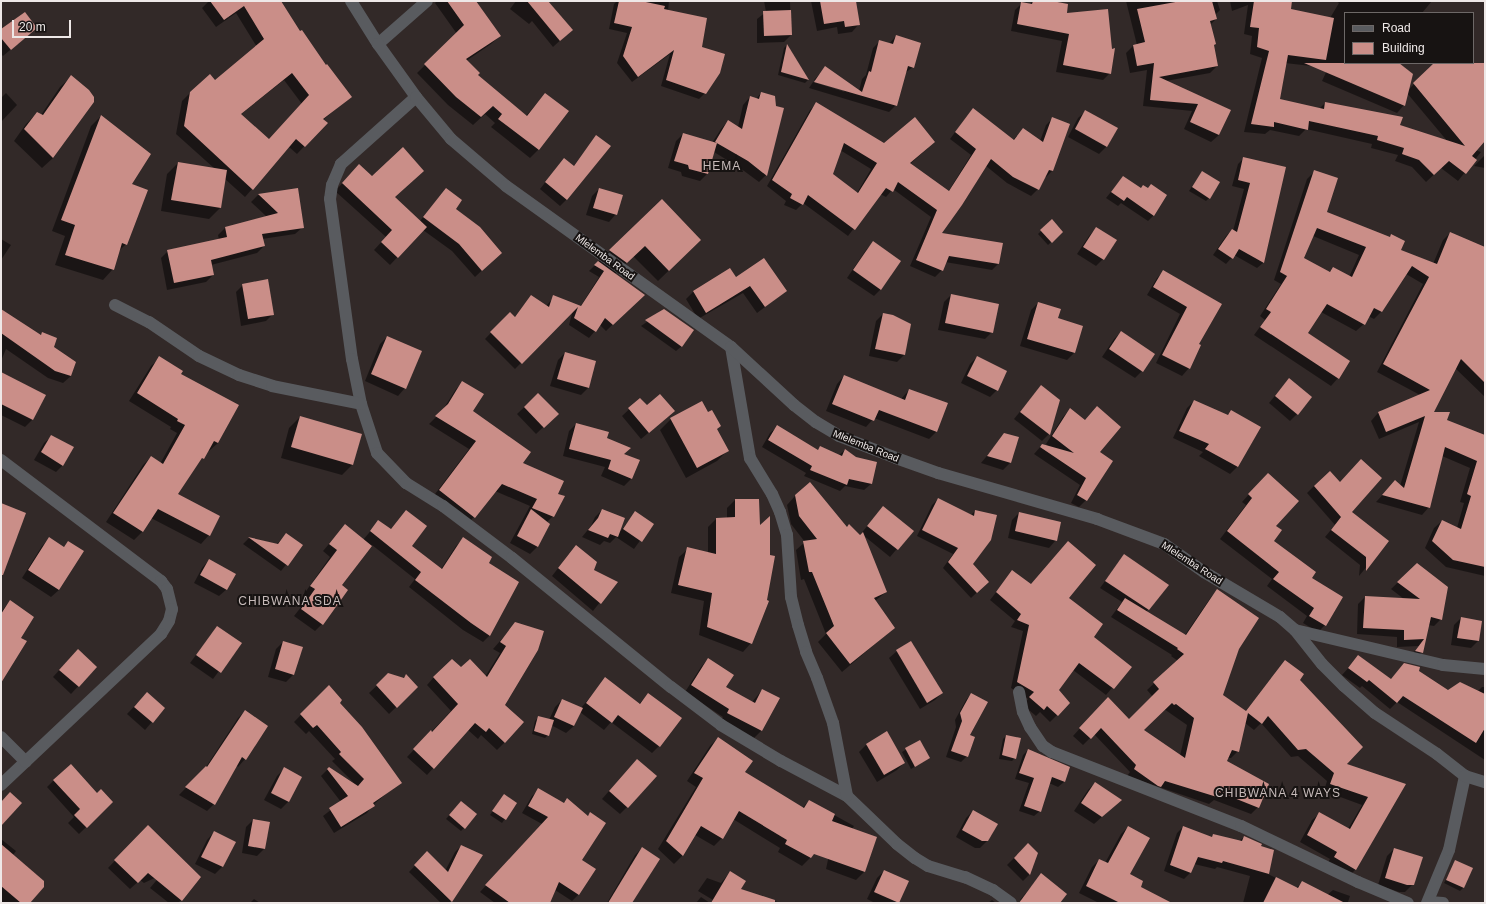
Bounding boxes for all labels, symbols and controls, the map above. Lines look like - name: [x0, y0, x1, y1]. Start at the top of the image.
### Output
- scale bar: [14, 12, 73, 38]
- legend: [1344, 12, 1474, 64]
- text: 20 m: [19, 20, 46, 34]
- text: Road: [1382, 21, 1411, 35]
- text: Building: [1382, 41, 1425, 55]
- district label: HEMA: [703, 160, 741, 174]
- street label: Mlelemba Road: [573, 232, 637, 282]
- street label: Mlelemba Road: [831, 427, 901, 465]
- street label: Mlelemba Road: [1159, 539, 1225, 587]
- district label: CHIBWANA SDA: [238, 595, 342, 609]
- district label: CHIBWANA 4 WAYS: [1215, 787, 1341, 801]

